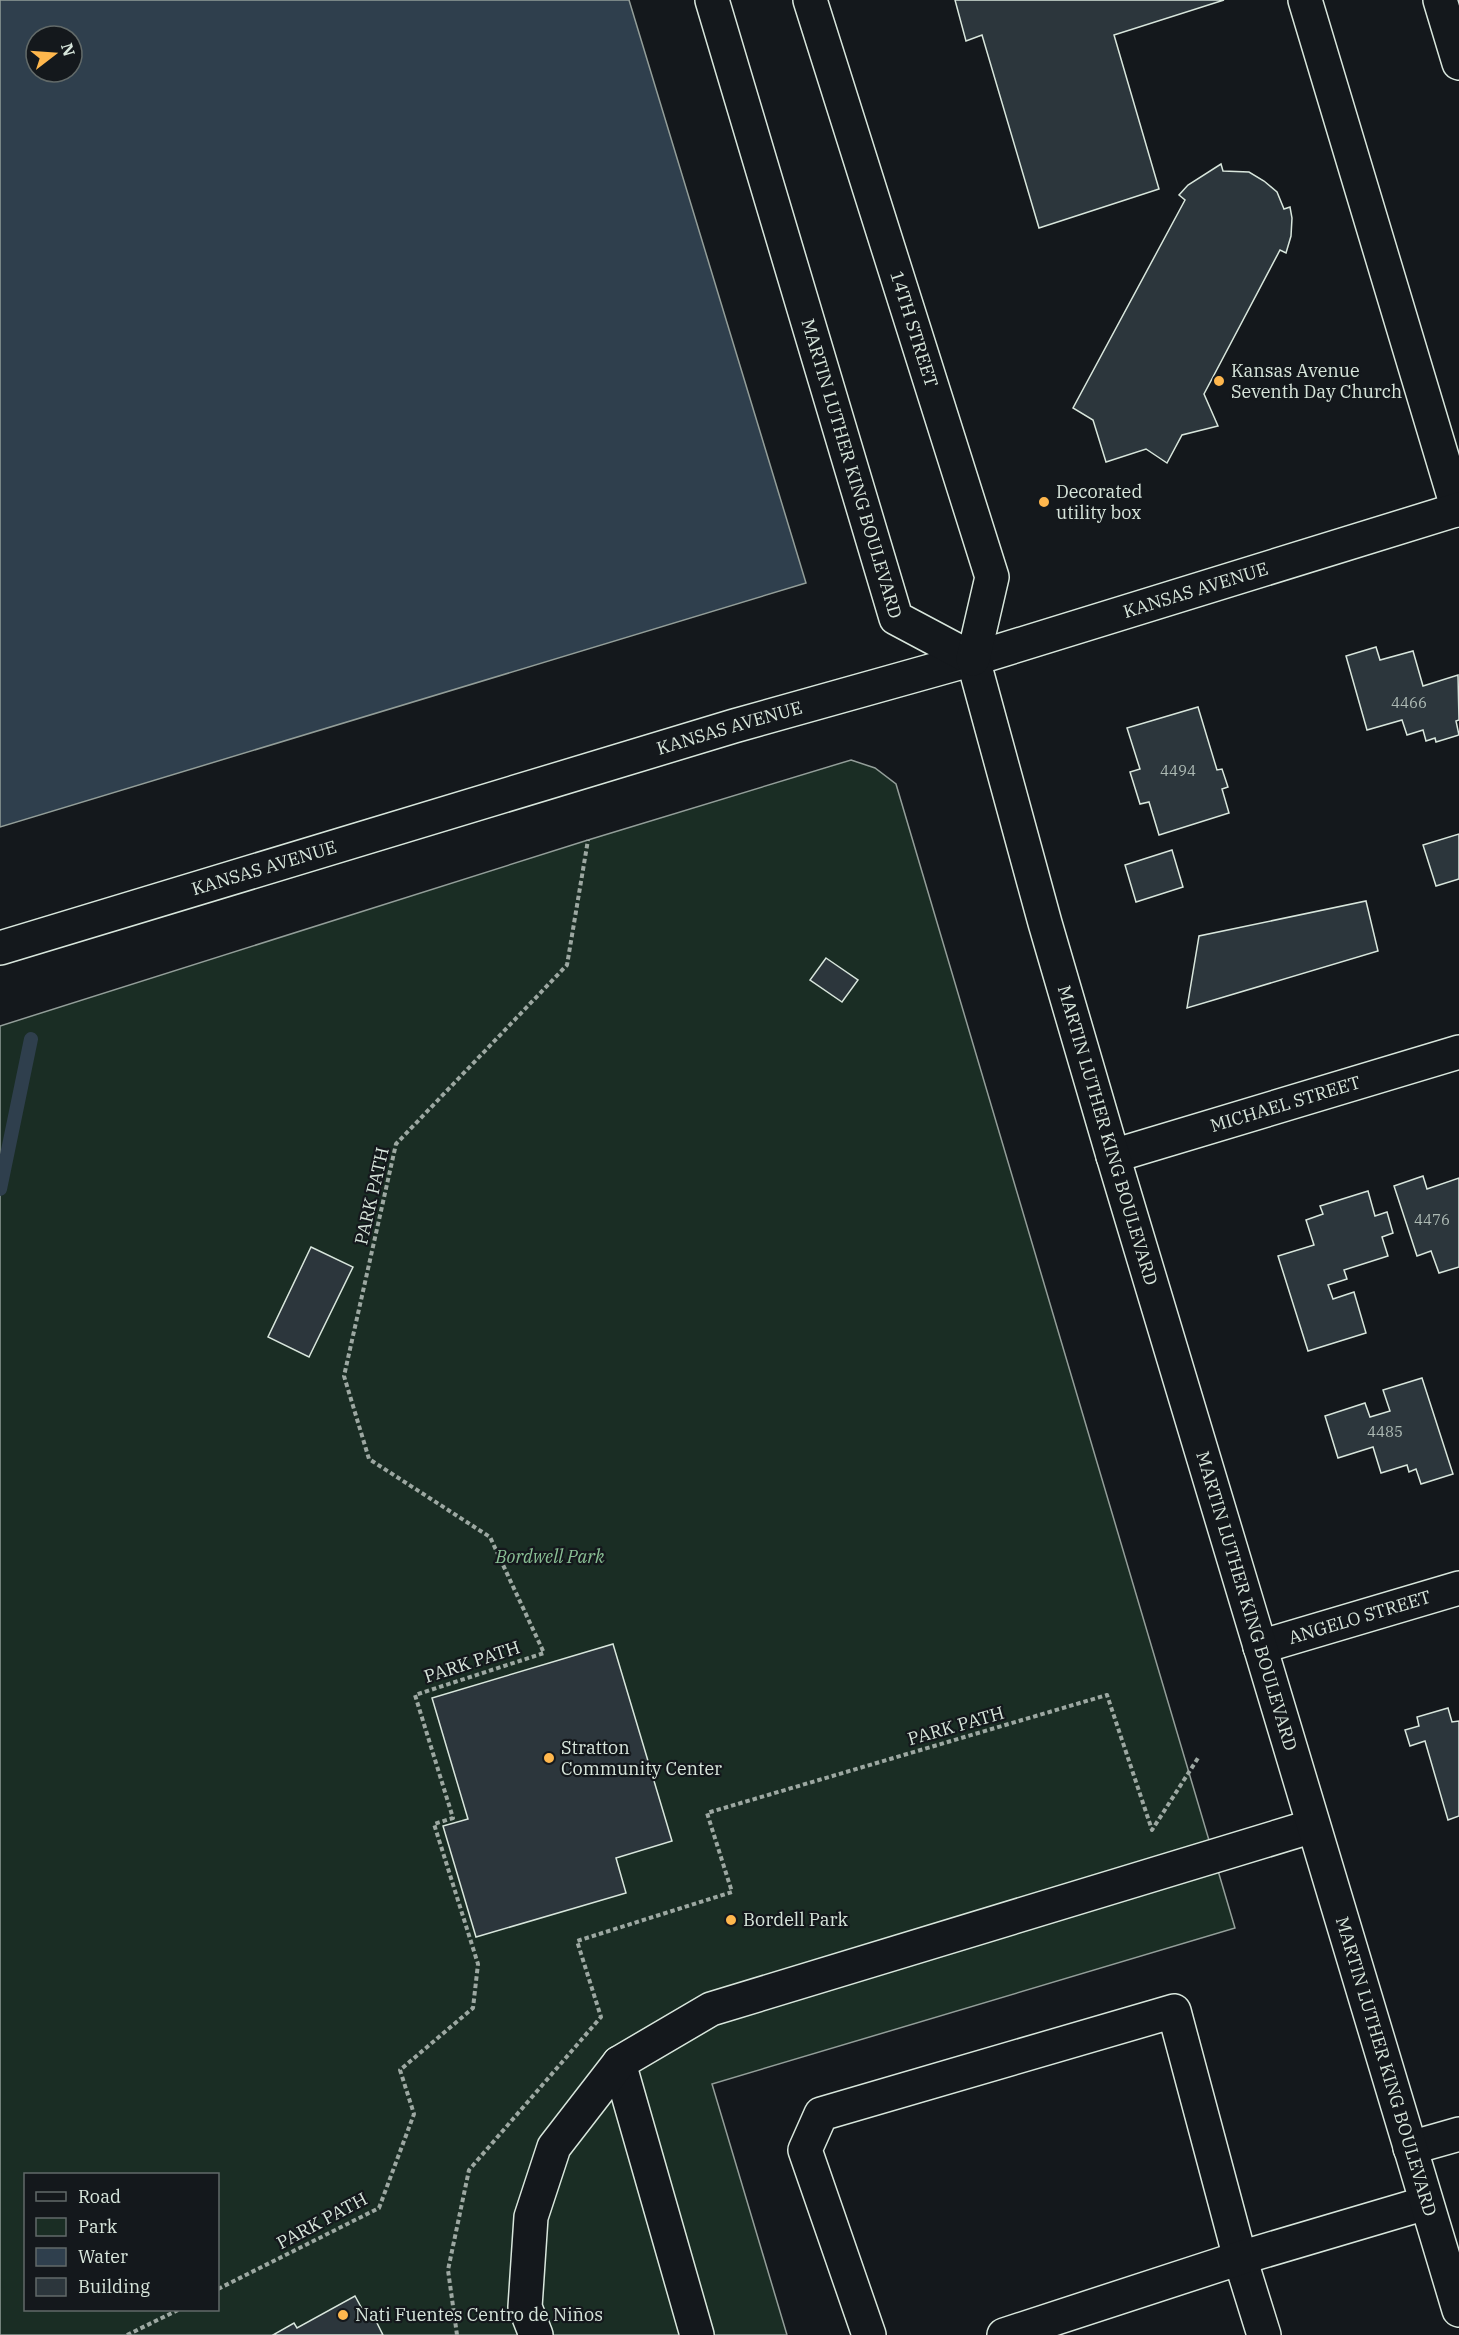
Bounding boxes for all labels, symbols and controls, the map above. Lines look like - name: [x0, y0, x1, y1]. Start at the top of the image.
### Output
- north arrow: [24, 24, 84, 84]
- text: N: [57, 41, 80, 59]
- street label: 14TH STREET: [885, 268, 943, 390]
- street label: MARTIN LUTHER KING BOULEVARD: [797, 316, 907, 621]
- place label: Kansas Avenue Seventh Day Church: [1231, 359, 1402, 403]
- marker: Kansas Avenue Seventh Day Church: [1212, 374, 1226, 388]
- place label: Decorated utility box: [1056, 480, 1142, 524]
- marker: Decorated utility box: [1037, 495, 1051, 509]
- street label: KANSAS AVENUE: [1120, 557, 1271, 623]
- house number: 4466: [1391, 693, 1427, 712]
- street label: KANSAS AVENUE: [654, 695, 805, 760]
- house number: 4494: [1160, 761, 1196, 780]
- street label: KANSAS AVENUE: [189, 835, 339, 900]
- street label: MARTIN LUTHER KING BOULEVARD: [1053, 983, 1163, 1288]
- street label: MICHAEL STREET: [1207, 1070, 1363, 1137]
- street label: PARK PATH: [349, 1145, 394, 1247]
- house number: 4476: [1414, 1210, 1450, 1229]
- house number: 4485: [1367, 1422, 1403, 1441]
- street label: MARTIN LUTHER KING BOULEVARD: [1191, 1448, 1303, 1753]
- park label: Bordwell Park: [494, 1545, 605, 1568]
- street label: ANGELO STREET: [1286, 1585, 1434, 1649]
- street label: PARK PATH: [421, 1635, 523, 1688]
- street label: PARK PATH: [905, 1701, 1007, 1750]
- place label: Stratton Community Center: [561, 1736, 722, 1780]
- marker: Stratton Community Center: [542, 1751, 556, 1765]
- place label: Bordell Park: [743, 1908, 849, 1931]
- marker: Bordell Park: [724, 1913, 738, 1927]
- street label: MARTIN LUTHER KING BOULEVARD: [1331, 1914, 1442, 2219]
- legend: [24, 2173, 219, 2311]
- text: Road: [78, 2185, 121, 2208]
- street label: PARK PATH: [272, 2187, 371, 2254]
- text: Park: [78, 2215, 118, 2238]
- text: Water: [78, 2245, 128, 2268]
- text: Building: [78, 2275, 150, 2298]
- place label: Nati Fuentes Centro de Niños: [355, 2303, 603, 2326]
- marker: Nati Fuentes Centro de Niños: [336, 2308, 350, 2322]

